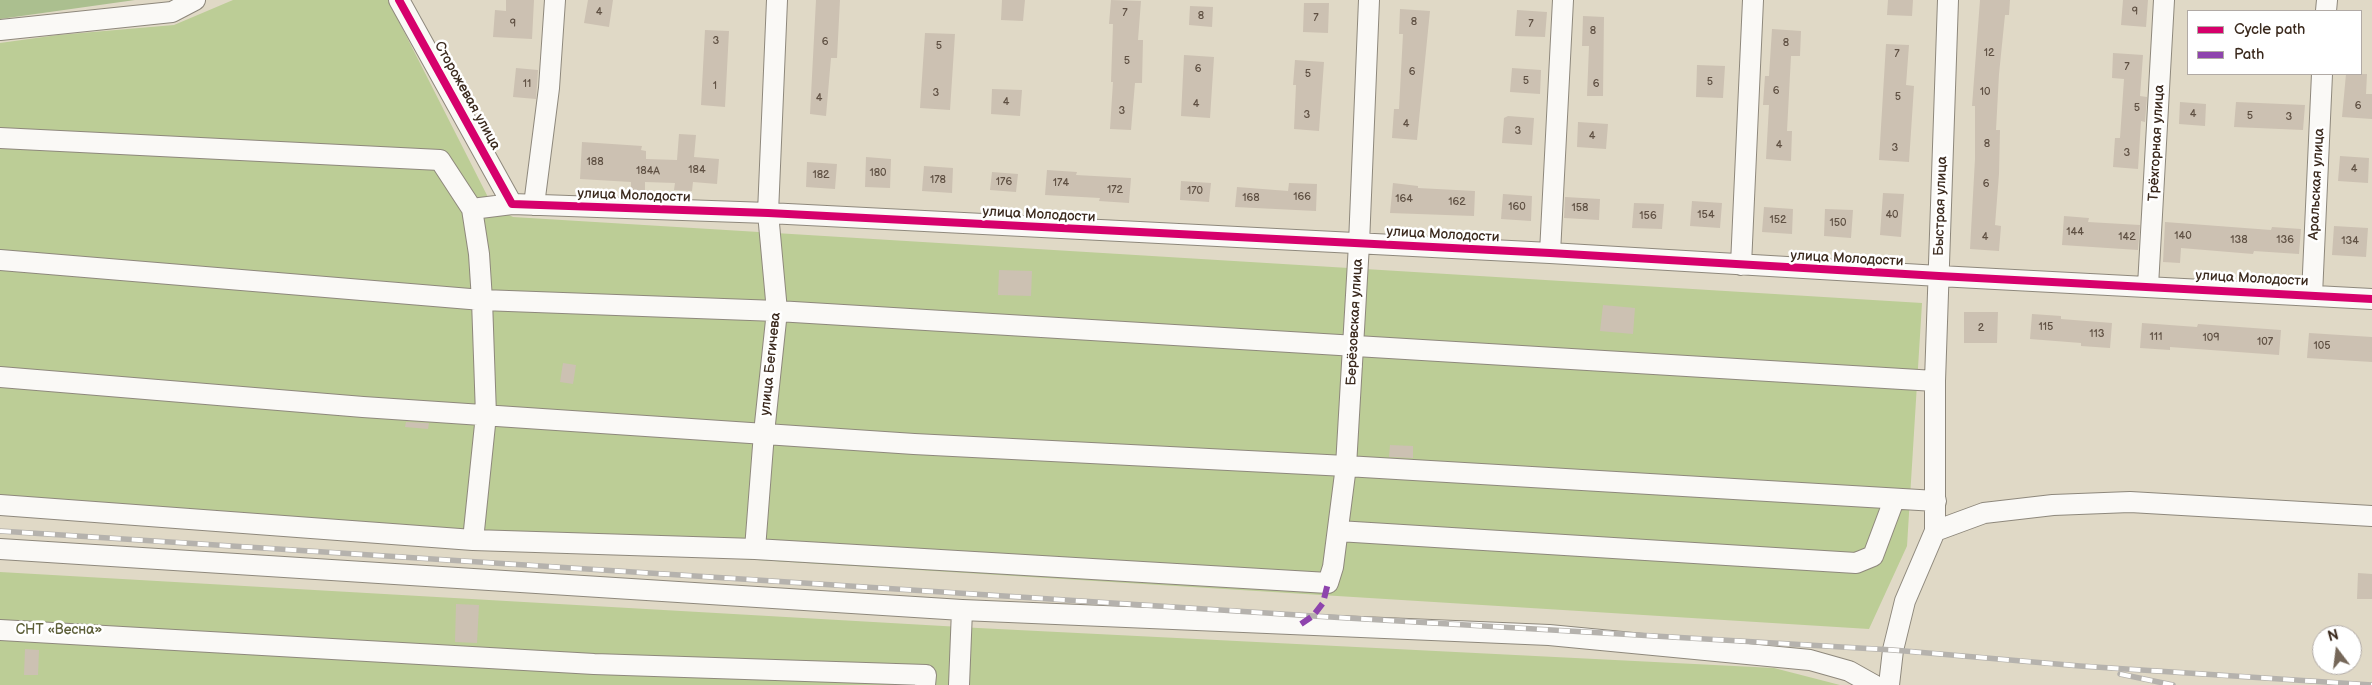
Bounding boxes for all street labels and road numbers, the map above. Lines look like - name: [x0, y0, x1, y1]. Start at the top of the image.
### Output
- street label: Сторожевая улица: [430, 39, 504, 153]
- street label: Трёхгорная улица: [2146, 84, 2168, 202]
- street label: Аральская улица: [2306, 128, 2328, 240]
- street label: Быстрая улица: [1931, 156, 1951, 256]
- street label: улица Молодости: [577, 186, 691, 206]
- street label: улица Молодости: [982, 204, 1096, 226]
- street label: улица Молодости: [1386, 224, 1500, 246]
- street label: улица Молодости: [1790, 248, 1904, 270]
- street label: Берёзовская улица: [1343, 258, 1367, 386]
- street label: улица Молодости: [2195, 268, 2309, 290]
- street label: улица Бегичева: [757, 311, 785, 417]

